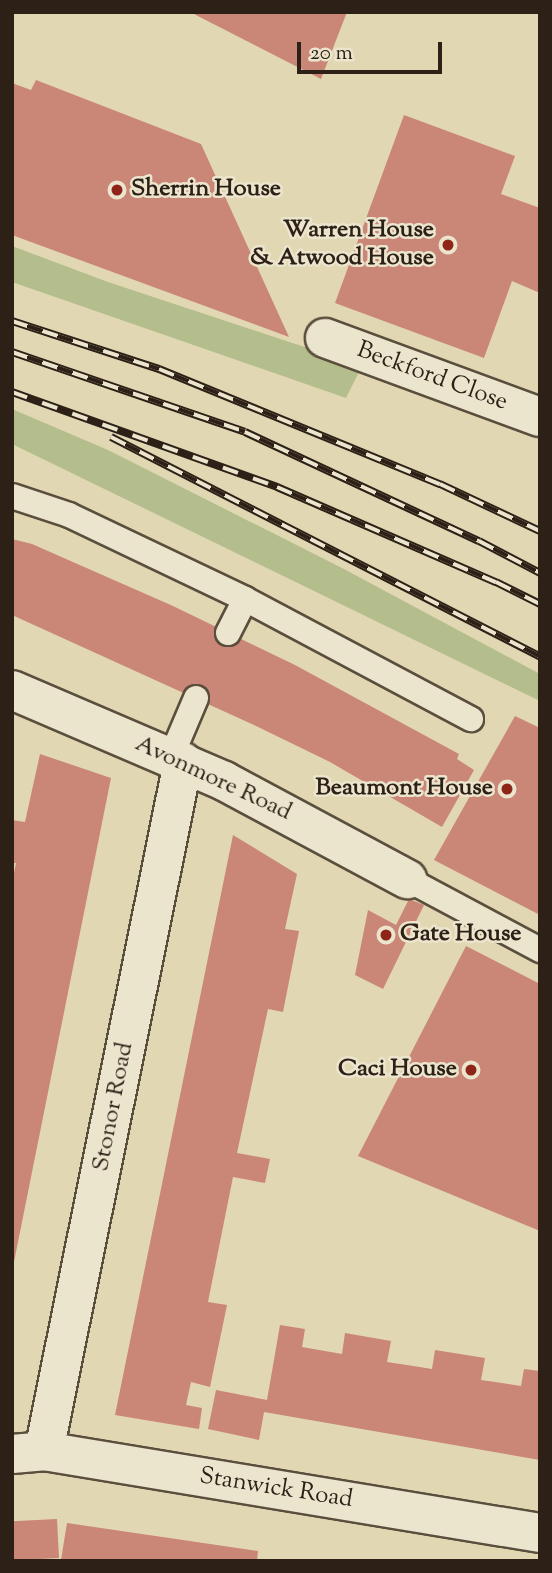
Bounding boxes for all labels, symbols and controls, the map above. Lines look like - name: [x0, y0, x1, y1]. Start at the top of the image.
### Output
- scale bar: [300, 28, 445, 72]
- text: 20 m: [310, 39, 353, 69]
- place label: Sherrin House: [131, 176, 281, 204]
- marker: Sherrin House: [109, 182, 125, 198]
- place label: Warren House & Atwood House: [250, 217, 434, 273]
- marker: Warren House & Atwood House: [440, 237, 456, 253]
- street label: Beckford Close: [353, 336, 511, 418]
- street label: Avonmore Road: [130, 730, 296, 828]
- place label: Beaumont House: [316, 775, 493, 803]
- marker: Beaumont House: [499, 781, 515, 797]
- place label: Gate House: [400, 921, 522, 949]
- marker: Gate House: [378, 927, 394, 943]
- street label: Stonor Road: [87, 1040, 141, 1174]
- place label: Caci House: [338, 1056, 457, 1084]
- marker: Caci House: [463, 1062, 479, 1078]
- street label: Stanwick Road: [197, 1463, 355, 1515]

